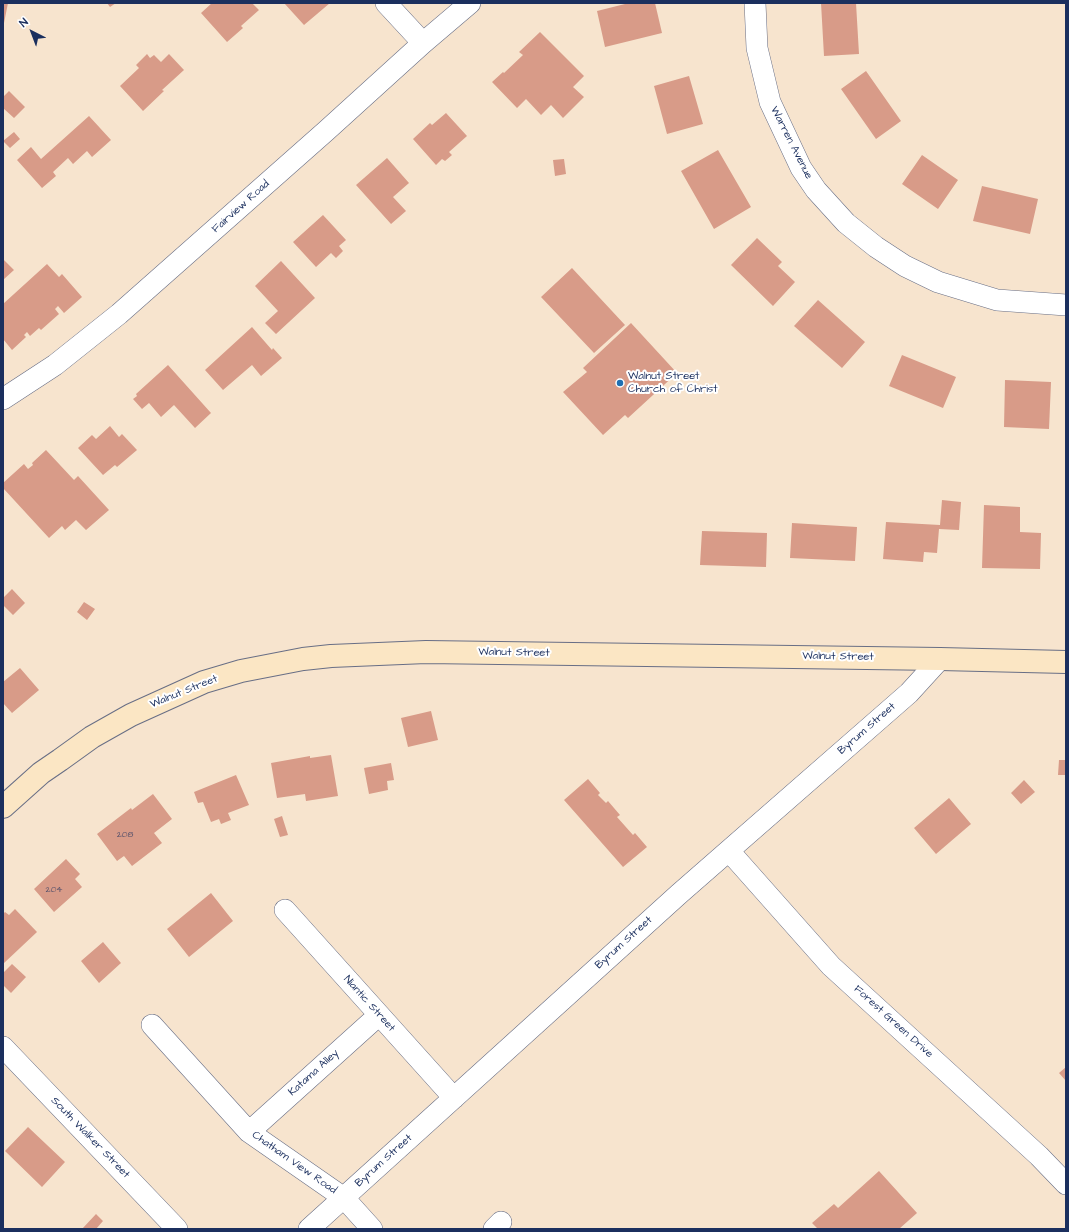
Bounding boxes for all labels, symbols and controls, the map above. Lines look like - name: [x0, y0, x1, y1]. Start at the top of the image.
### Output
- north arrow: [12, 12, 52, 52]
- text: N: [16, 15, 31, 31]
- street label: Warren Avenue: [767, 105, 815, 181]
- street label: Fairview Road: [210, 178, 272, 236]
- place label: Walnut Street Church of Christ: [628, 370, 718, 396]
- marker: Walnut Street Church of Christ: [615, 378, 625, 388]
- street label: Walnut Street: [478, 646, 550, 660]
- street label: Walnut Street: [802, 650, 874, 664]
- street label: Walnut Street: [148, 672, 220, 712]
- street label: Byrum Street: [835, 700, 899, 758]
- house number: 208: [117, 830, 133, 840]
- house number: 204: [46, 885, 62, 895]
- street label: Byrum Street: [593, 914, 655, 972]
- street label: Niantic Street: [340, 973, 398, 1035]
- street label: Forest Green Drive: [851, 983, 935, 1061]
- street label: Katama Alley: [286, 1047, 342, 1099]
- street label: South Walker Street: [48, 1095, 132, 1181]
- street label: Chatham View Road: [249, 1129, 339, 1197]
- street label: Byrum Street: [353, 1132, 415, 1190]

